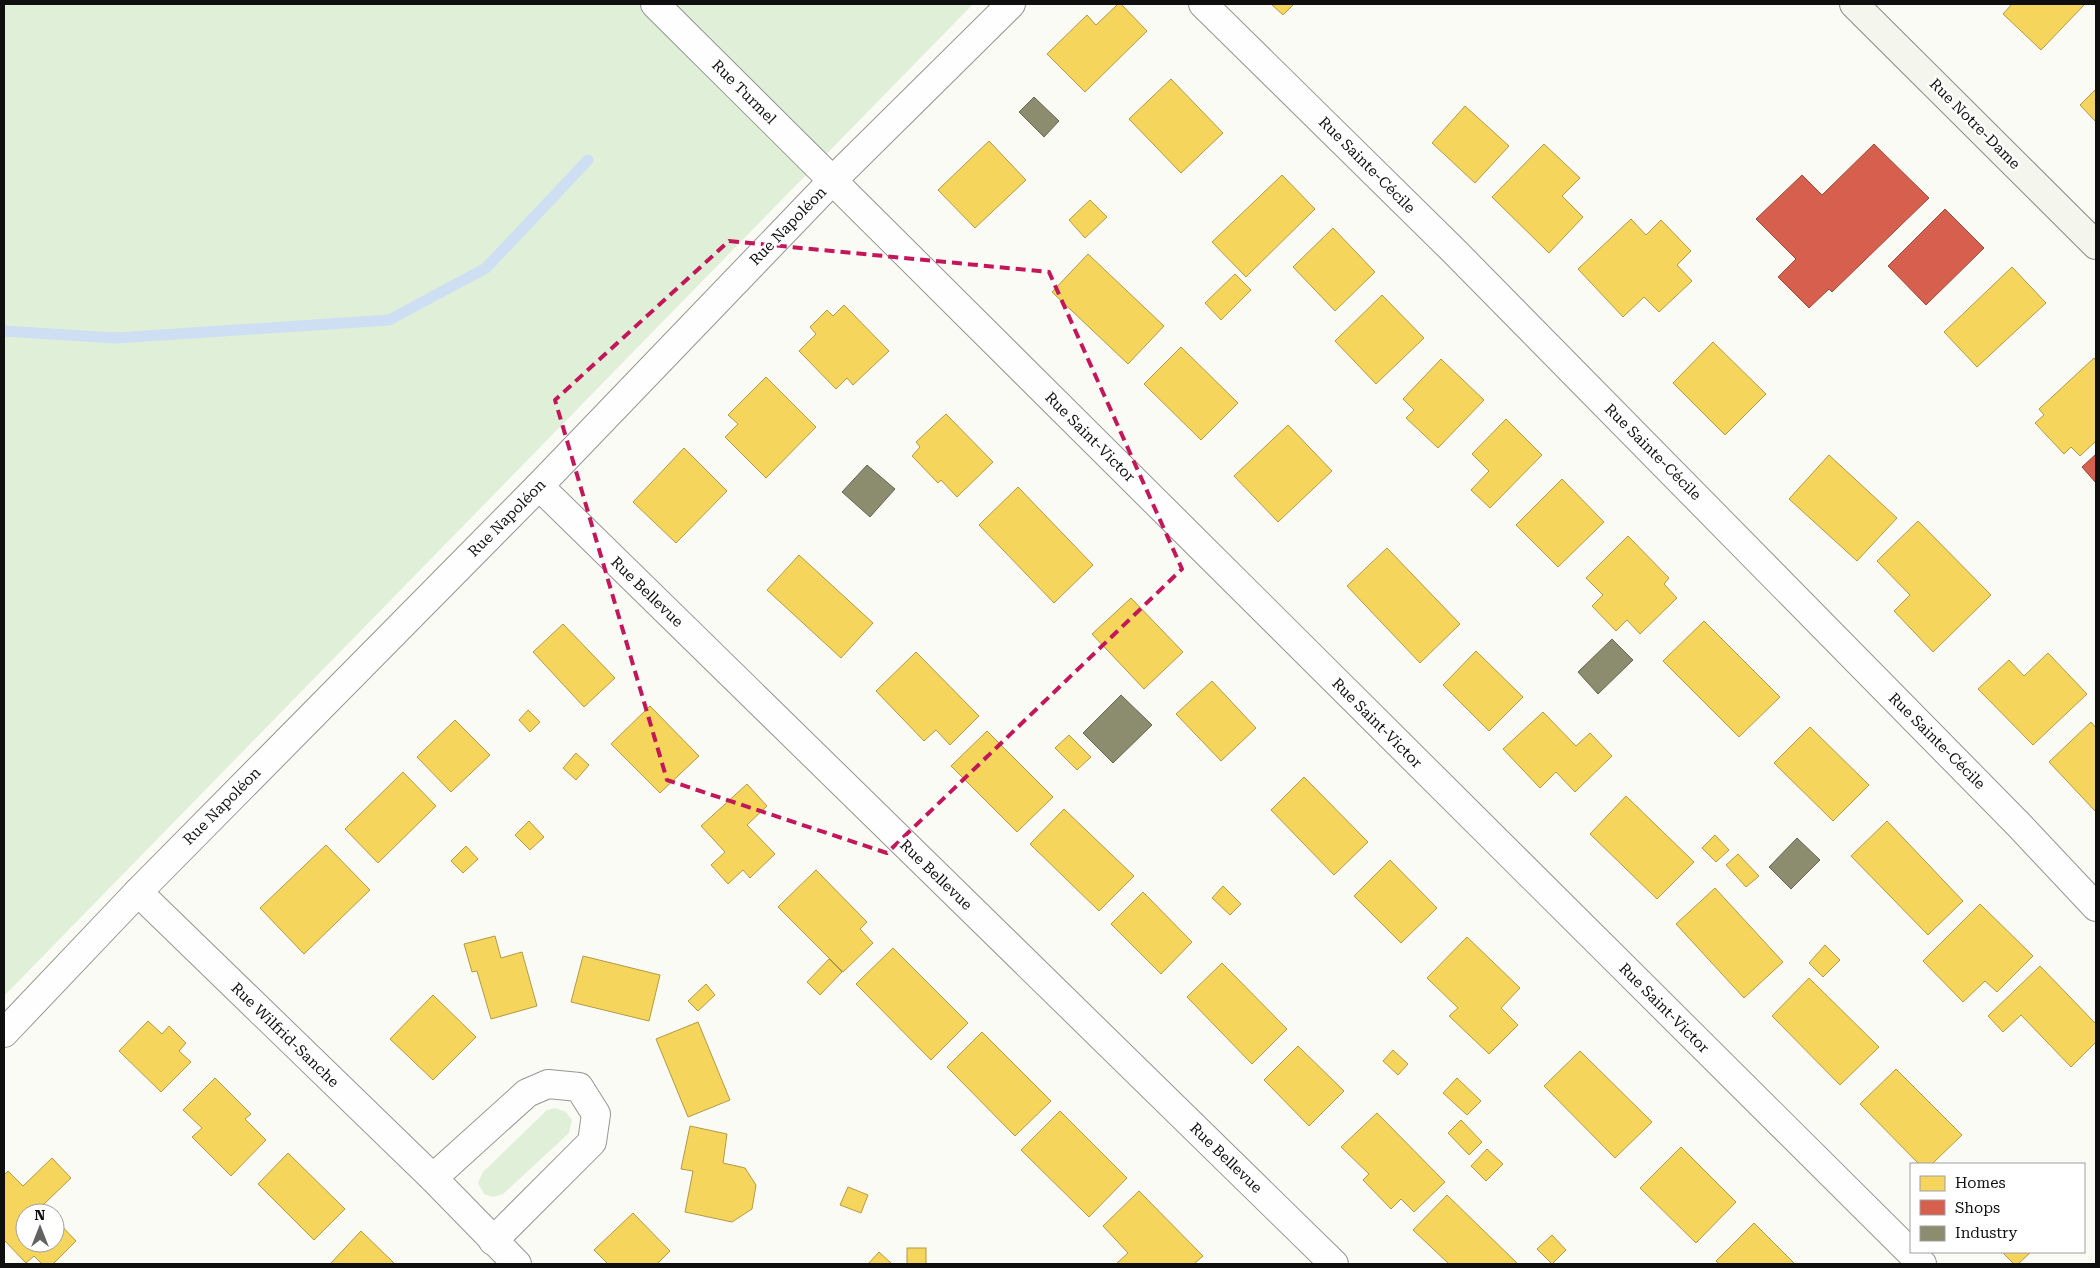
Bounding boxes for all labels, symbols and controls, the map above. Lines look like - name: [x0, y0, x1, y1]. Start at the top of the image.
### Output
- street label: Rue Turmel: [708, 56, 780, 128]
- street label: Rue Notre-Dame: [1926, 75, 2024, 173]
- street label: Rue Sainte-Cécile: [1315, 113, 1419, 217]
- street label: Rue Napoléon: [746, 183, 830, 269]
- street label: Rue Saint-Victor: [1041, 388, 1139, 486]
- street label: Rue Sainte-Cécile: [1601, 400, 1705, 504]
- street label: Rue Napoléon: [464, 475, 550, 561]
- street label: Rue Bellevue: [607, 553, 687, 631]
- street label: Rue Saint-Victor: [1328, 674, 1426, 772]
- street label: Rue Sainte-Cécile: [1885, 689, 1989, 793]
- street label: Rue Napoléon: [179, 763, 265, 849]
- street label: Rue Bellevue: [896, 836, 976, 914]
- street label: Rue Saint-Victor: [1615, 959, 1713, 1057]
- street label: Rue Wilfrid-Sanche: [227, 979, 343, 1091]
- street label: Rue Bellevue: [1186, 1119, 1266, 1197]
- legend: [1910, 1163, 2085, 1253]
- text: Homes: [1955, 1174, 2006, 1192]
- text: Shops: [1955, 1199, 2000, 1217]
- north arrow: [15, 1203, 65, 1253]
- text: N: [35, 1207, 46, 1223]
- text: Industry: [1955, 1224, 2017, 1242]

